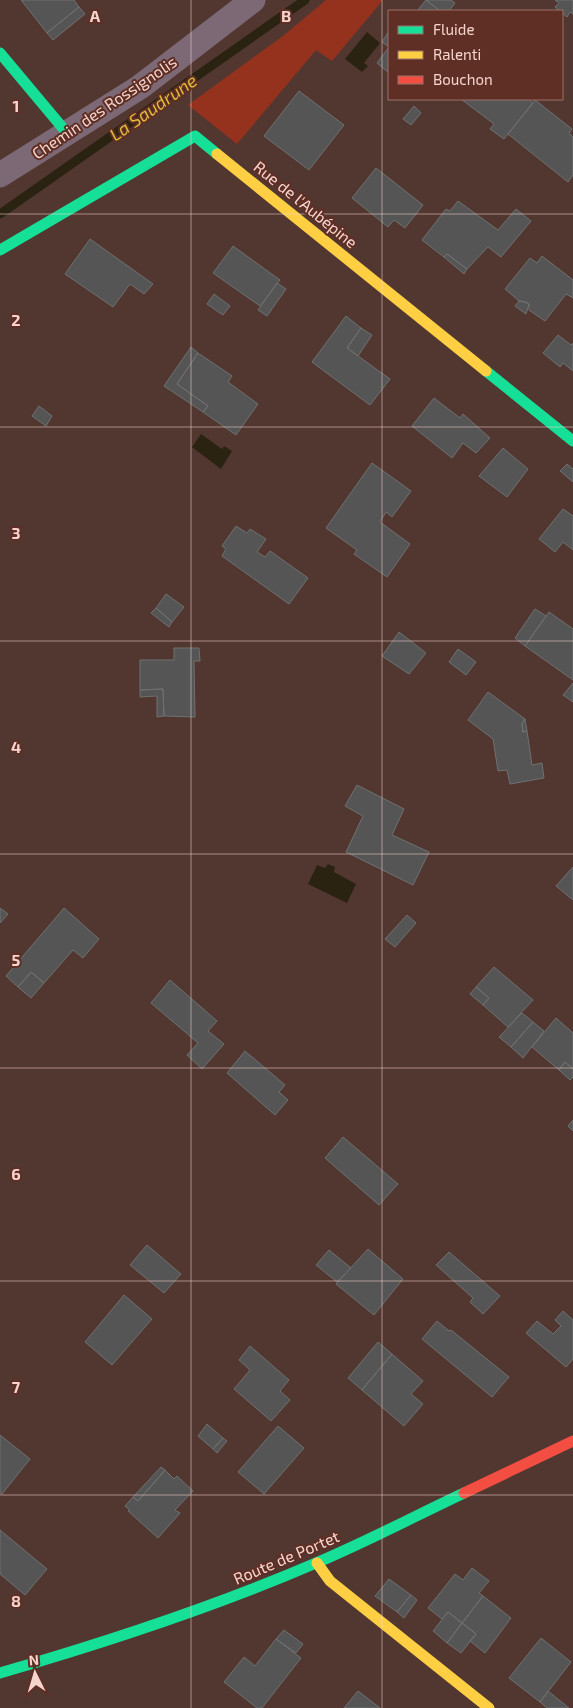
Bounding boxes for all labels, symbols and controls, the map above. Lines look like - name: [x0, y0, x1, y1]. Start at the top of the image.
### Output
- text: A: [90, 6, 101, 25]
- text: B: [281, 6, 291, 25]
- legend: [388, 10, 563, 100]
- text: Fluide: [433, 20, 474, 38]
- text: Ralenti: [433, 45, 481, 63]
- street label: Chemin des Rossignolis: [28, 51, 180, 163]
- water label: La Saudrune: [105, 69, 201, 145]
- text: Bouchon: [433, 70, 493, 88]
- text: 1: [13, 96, 19, 115]
- street label: Rue de l'Aubépine: [250, 156, 362, 252]
- text: 2: [11, 310, 21, 329]
- text: 3: [11, 523, 21, 542]
- text: 4: [11, 737, 21, 756]
- text: 5: [12, 950, 21, 969]
- text: 6: [11, 1164, 21, 1183]
- text: 7: [12, 1377, 21, 1396]
- street label: Route de Portet: [230, 1526, 342, 1588]
- text: 8: [11, 1591, 21, 1610]
- north arrow: [10, 1648, 60, 1698]
- text: N: [28, 1651, 40, 1668]

